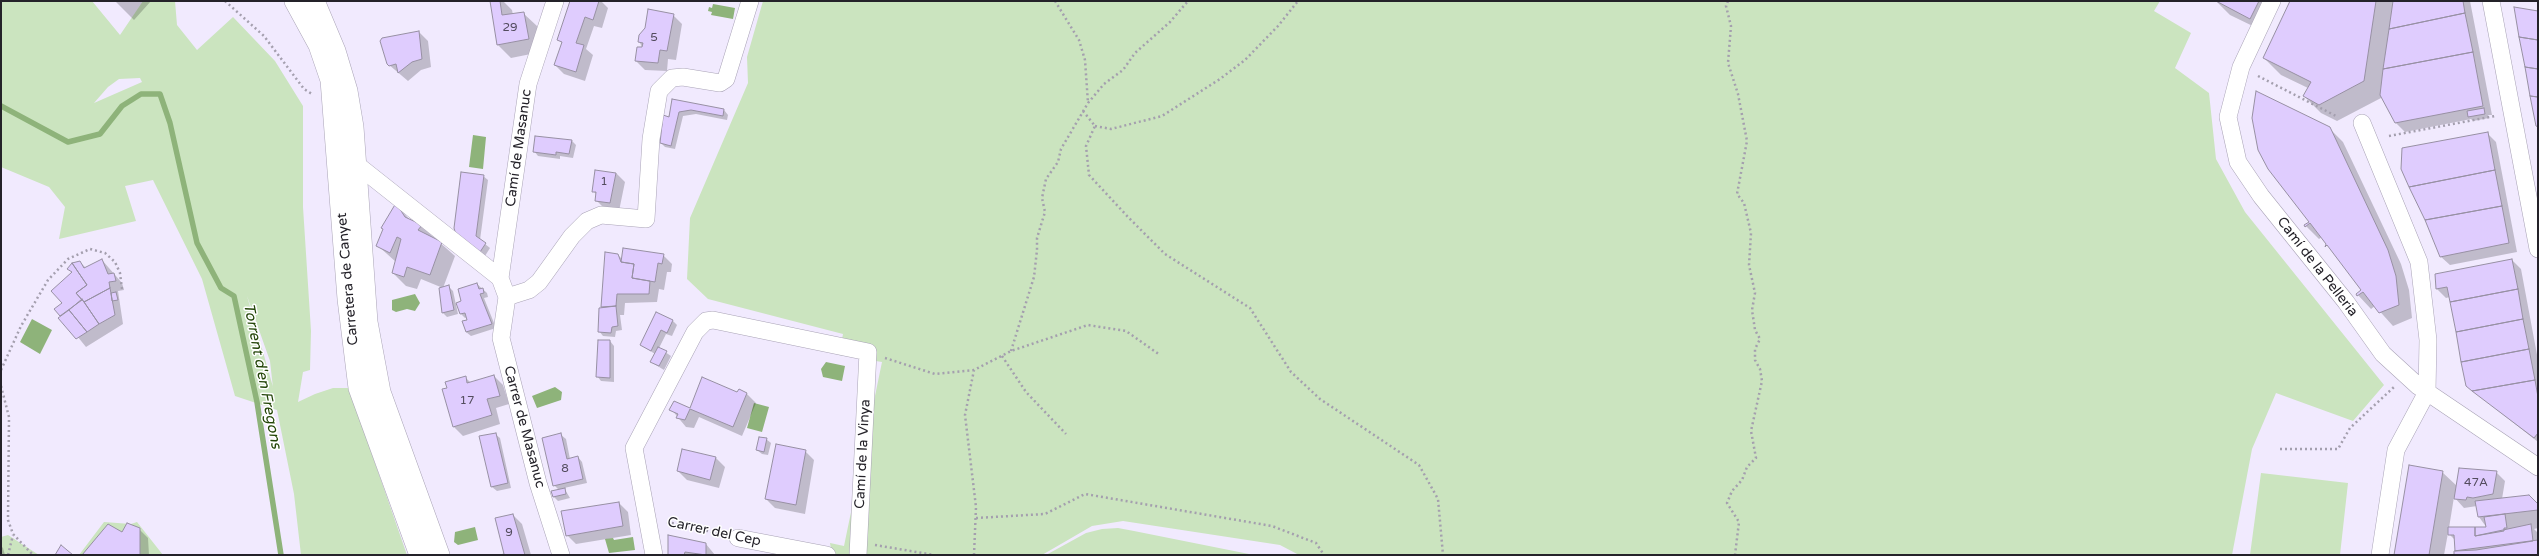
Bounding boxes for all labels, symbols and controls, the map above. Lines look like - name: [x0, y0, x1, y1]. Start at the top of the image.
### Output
- house number: 29: [502, 21, 518, 35]
- house number: 5: [650, 31, 658, 45]
- street label: Camí de Masanuc: [502, 88, 536, 208]
- house number: 1: [600, 175, 608, 189]
- street label: Carretera de Canyet: [334, 212, 362, 346]
- street label: Camí de la Pelleria: [2273, 214, 2361, 320]
- water label: Torrent d'en Fregons: [239, 302, 285, 450]
- street label: Carrer de Masanuc: [500, 364, 548, 490]
- house number: 17: [459, 394, 475, 408]
- street label: Camí de la Vinya: [852, 399, 874, 509]
- house number: 8: [561, 462, 569, 476]
- house number: 47A: [2464, 476, 2488, 490]
- street label: Carrer del Cep: [666, 514, 762, 550]
- house number: 9: [505, 526, 513, 540]

